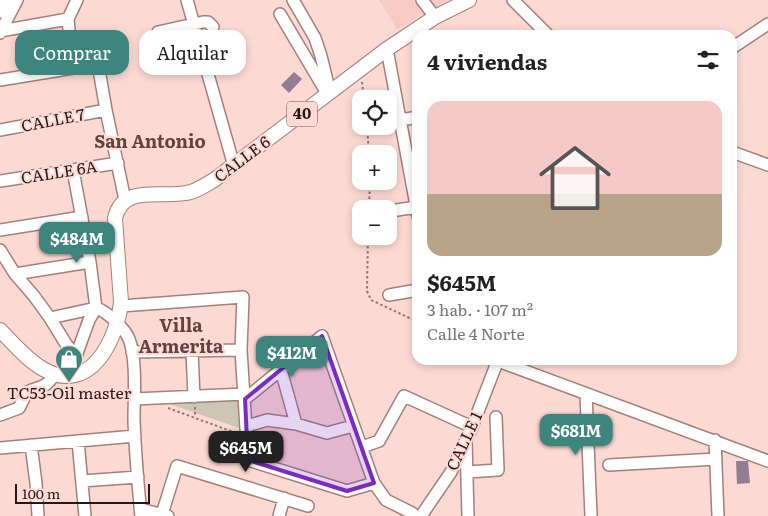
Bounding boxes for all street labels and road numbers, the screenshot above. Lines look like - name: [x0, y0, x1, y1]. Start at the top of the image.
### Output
- street label: CALLE 7: [19, 101, 87, 137]
- road number: 40: [287, 102, 317, 126]
- street label: CALLE 6: [208, 129, 275, 187]
- street label: CALLE 6A: [19, 153, 99, 189]
- street label: CALLE 1: [439, 407, 487, 474]

